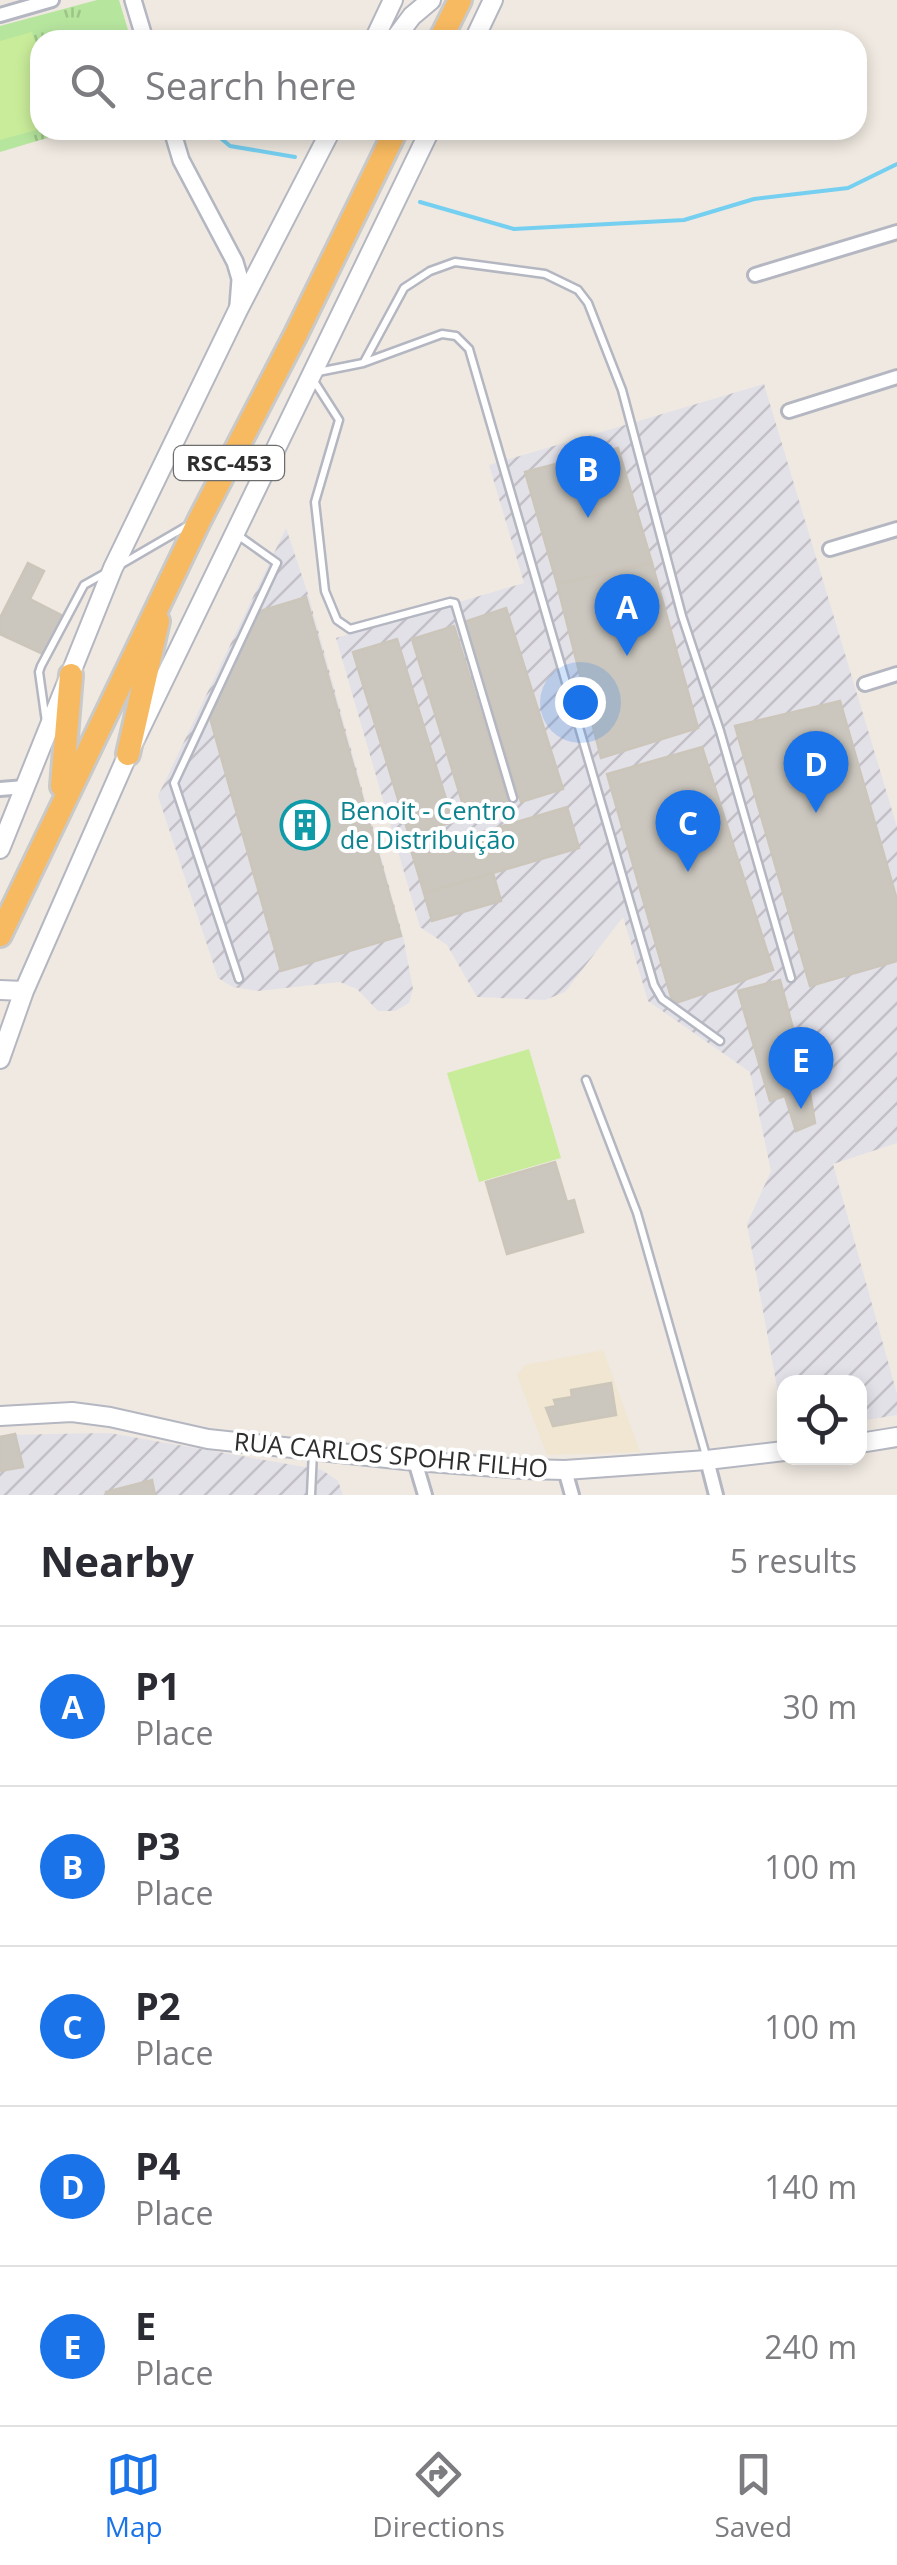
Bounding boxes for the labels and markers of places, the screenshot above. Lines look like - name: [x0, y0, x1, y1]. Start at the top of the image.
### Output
- pin: B: [556, 436, 620, 518]
- pin: A: [594, 574, 660, 656]
- pin: D: [784, 730, 848, 813]
- pin: C: [656, 790, 720, 872]
- place label: Benoit - Centro de Distribuição: [340, 793, 516, 856]
- building icon: Benoit - Centro de Distribuição: [279, 799, 331, 851]
- pin: E: [768, 1026, 834, 1109]

